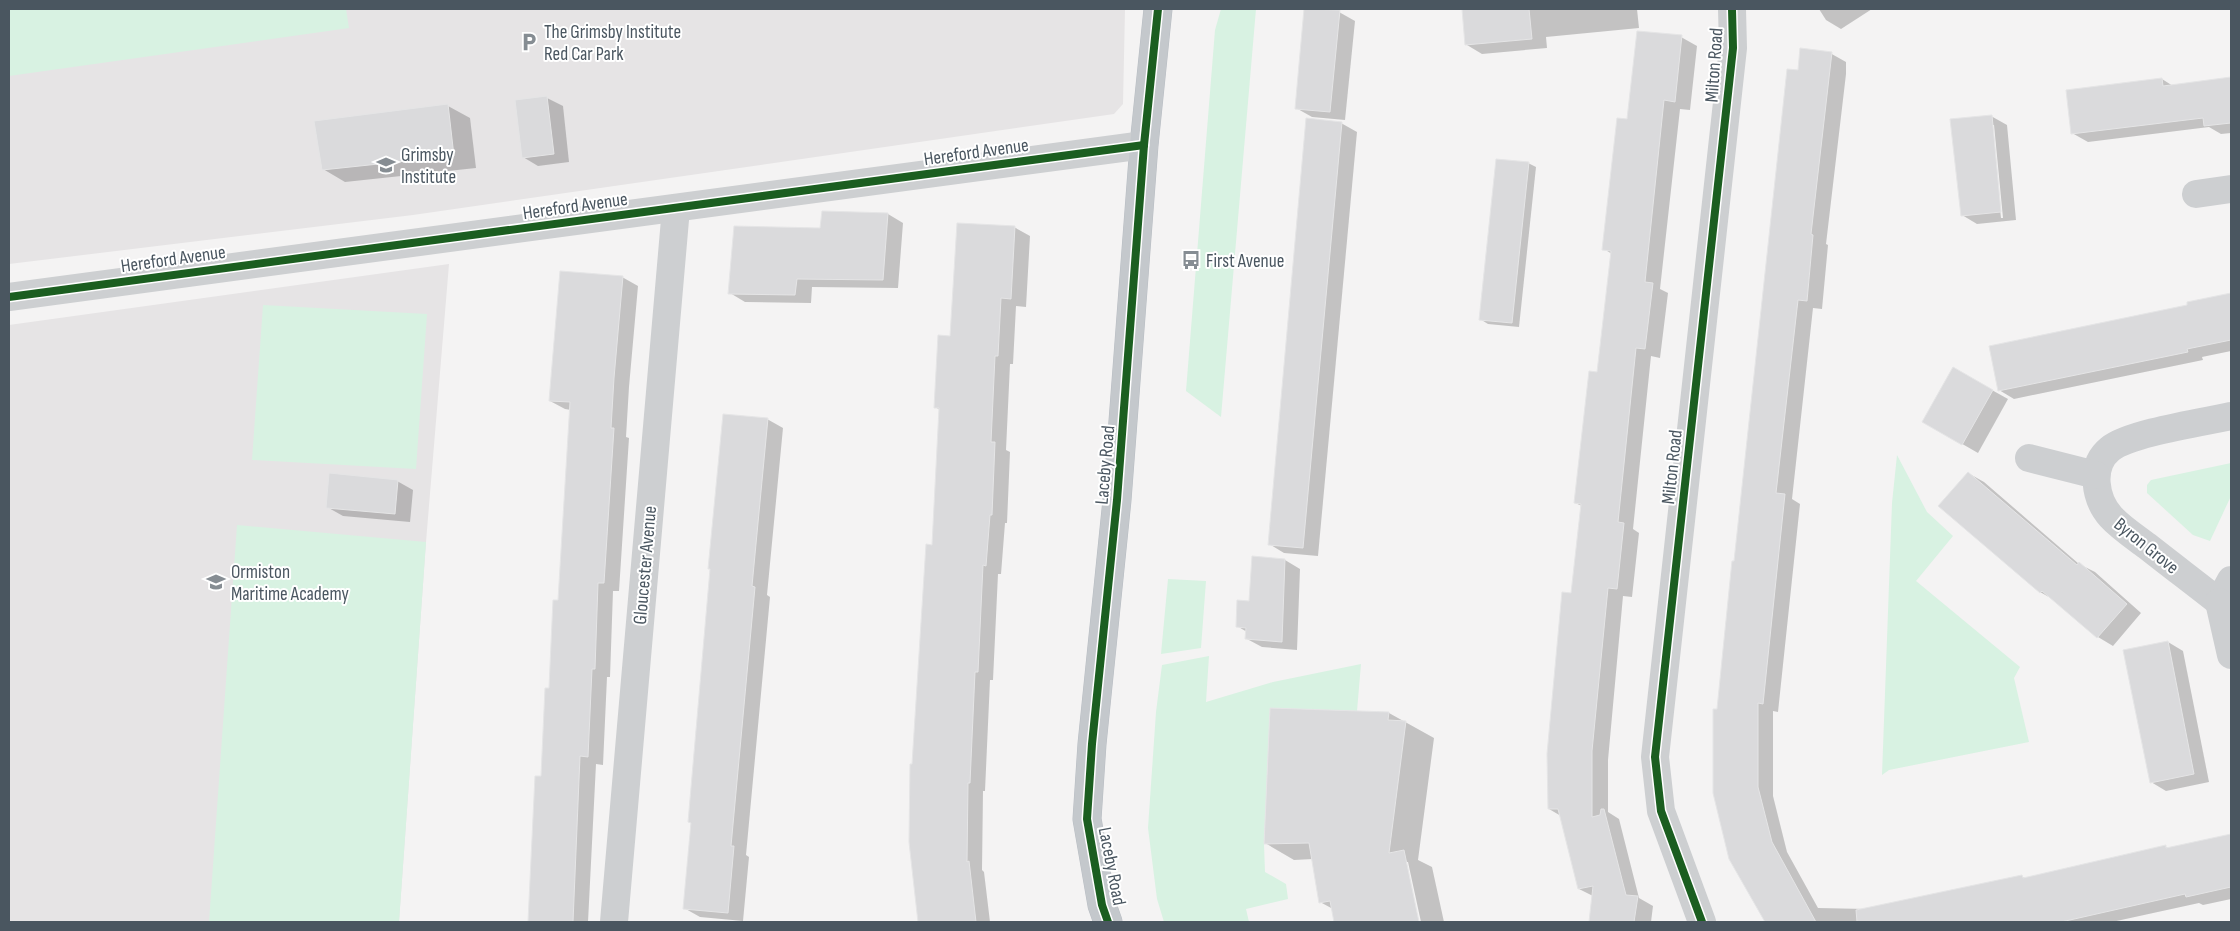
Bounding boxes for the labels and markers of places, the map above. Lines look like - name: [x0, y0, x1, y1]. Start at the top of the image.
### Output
- place label: The Grimsby Institute Red Car Park: [544, 21, 681, 66]
- parking icon: The Grimsby Institute Red Car Park: [518, 31, 540, 53]
- place label: Grimsby Institute: [401, 144, 456, 189]
- school or university icon: Grimsby Institute: [375, 154, 397, 176]
- bus stop icon: First Avenue: [1180, 249, 1202, 271]
- place label: First Avenue: [1206, 250, 1284, 273]
- place label: Ormiston Maritime Academy: [231, 561, 350, 606]
- school or university icon: Ormiston Maritime Academy: [205, 571, 227, 593]

